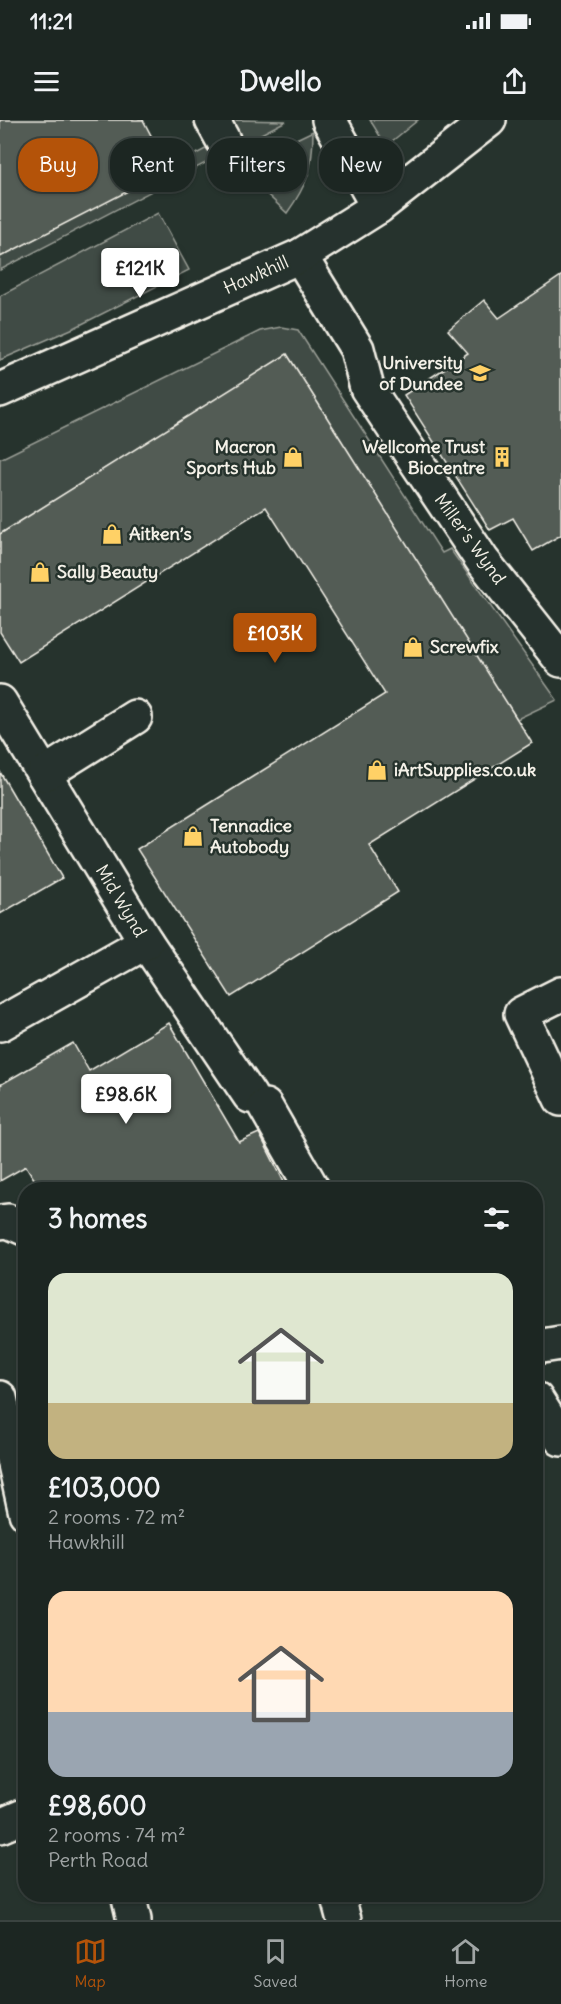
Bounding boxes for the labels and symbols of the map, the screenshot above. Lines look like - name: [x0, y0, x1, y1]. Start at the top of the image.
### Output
- pin: £121K: [98, 248, 182, 299]
- street label: Hawkhill: [220, 250, 292, 299]
- place label: University of Dundee: [379, 351, 463, 395]
- school or university icon: University of Dundee: [468, 361, 492, 385]
- place label: Macron Sports Hub: [186, 435, 277, 479]
- place label: Wellcome Trust Biocentre: [362, 435, 486, 479]
- shop icon: Macron Sports Hub: [281, 445, 305, 469]
- building icon: Wellcome Trust Biocentre: [490, 445, 514, 469]
- street label: Miller's Wynd: [430, 489, 511, 589]
- shop icon: Aitken’s: [100, 522, 124, 546]
- place label: Aitken’s: [129, 522, 192, 545]
- shop icon: Sally Beauty: [28, 560, 52, 584]
- place label: Sally Beauty: [57, 560, 158, 583]
- pin: £103K: [233, 613, 317, 664]
- shop icon: Screwfix: [401, 635, 425, 659]
- place label: Screwfix: [430, 635, 499, 658]
- shop icon: iArtSupplies.co.uk: [365, 758, 389, 782]
- place label: iArtSupplies.co.uk: [394, 758, 536, 781]
- place label: Tennadice Autobody: [210, 814, 292, 858]
- shop icon: Tennadice Autobody: [181, 824, 205, 848]
- street label: Mid Wynd: [91, 860, 152, 942]
- pin: £98.6K: [77, 1074, 175, 1125]

